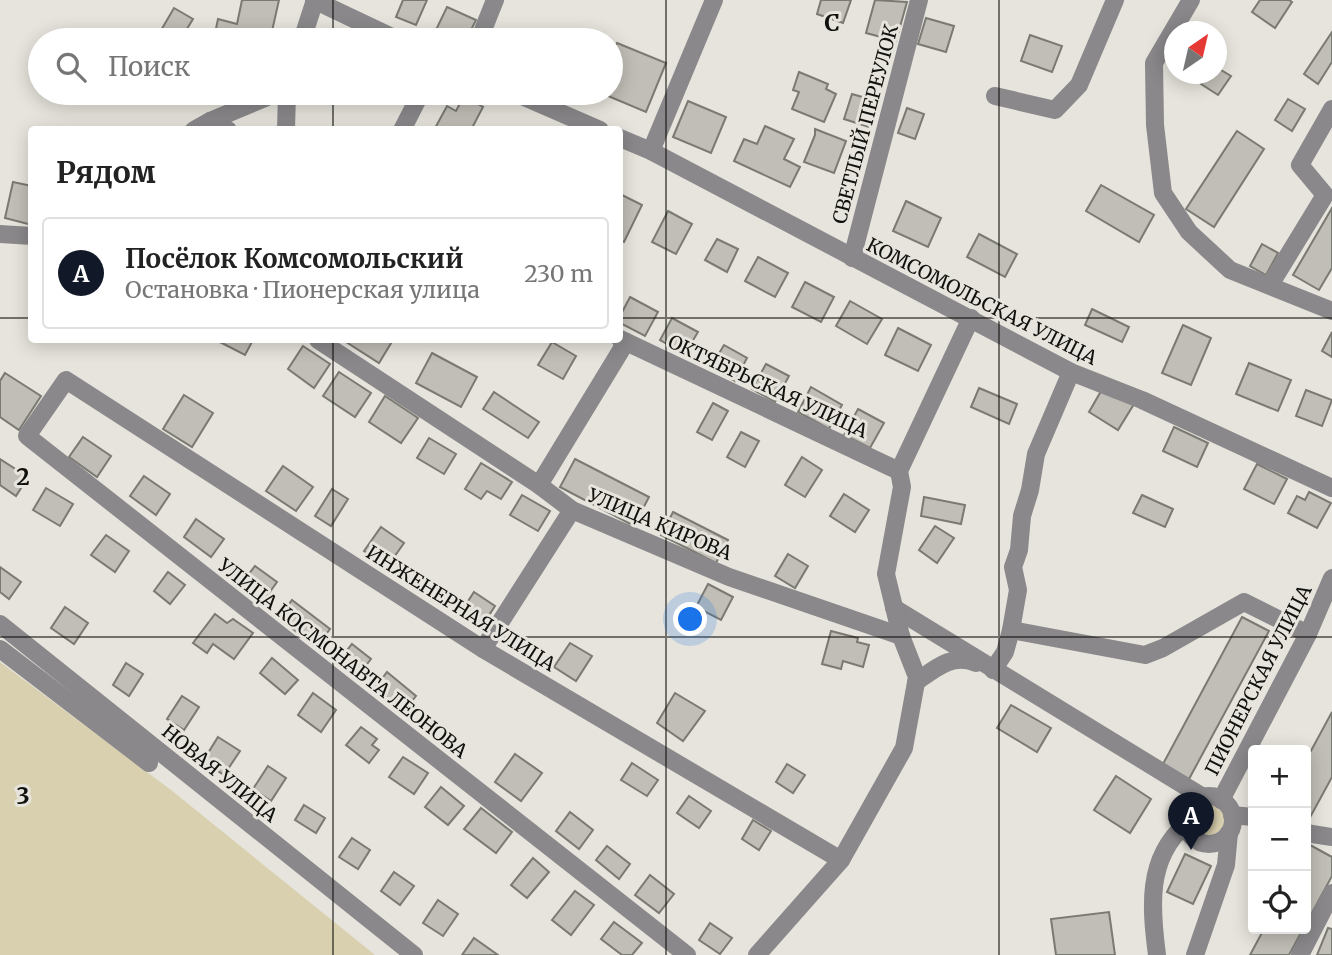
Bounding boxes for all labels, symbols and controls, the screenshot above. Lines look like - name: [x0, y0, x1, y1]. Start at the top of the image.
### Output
- text: C: [824, 8, 840, 37]
- street label: СВЕТЛЫЙ ПЕРЕУЛОК: [827, 21, 903, 226]
- north arrow: [1164, 21, 1227, 84]
- search box: [28, 28, 623, 105]
- icon: search: [52, 48, 90, 86]
- text: Поиск: [108, 50, 190, 83]
- text: Рядом: [56, 153, 156, 191]
- street label: КОМСОМОЛЬСКАЯ УЛИЦА: [863, 232, 1102, 370]
- text: Посёлок Комсомольский: [125, 242, 463, 275]
- text: A: [73, 259, 89, 288]
- text: 230 m: [524, 259, 593, 288]
- text: Остановка · Пионерская улица: [125, 275, 480, 304]
- street label: ОКТЯБРЬСКАЯ УЛИЦА: [664, 329, 872, 443]
- text: 2: [16, 462, 30, 491]
- street label: УЛИЦА КИРОВА: [583, 482, 736, 565]
- street label: ИНЖЕНЕРНАЯ УЛИЦА: [362, 540, 561, 676]
- street label: УЛИЦА КОСМОНАВТА ЛЕОНОВА: [213, 552, 473, 763]
- street label: ПИОНЕРСКАЯ УЛИЦА: [1200, 580, 1317, 779]
- your location: [673, 602, 707, 636]
- street label: НОВАЯ УЛИЦА: [157, 719, 283, 827]
- map controls: [1248, 745, 1311, 934]
- button: +: [1248, 745, 1311, 808]
- text: 3: [16, 781, 30, 810]
- pin: A: [1168, 792, 1214, 850]
- button: −: [1248, 808, 1311, 871]
- button: locate: [1248, 871, 1311, 934]

